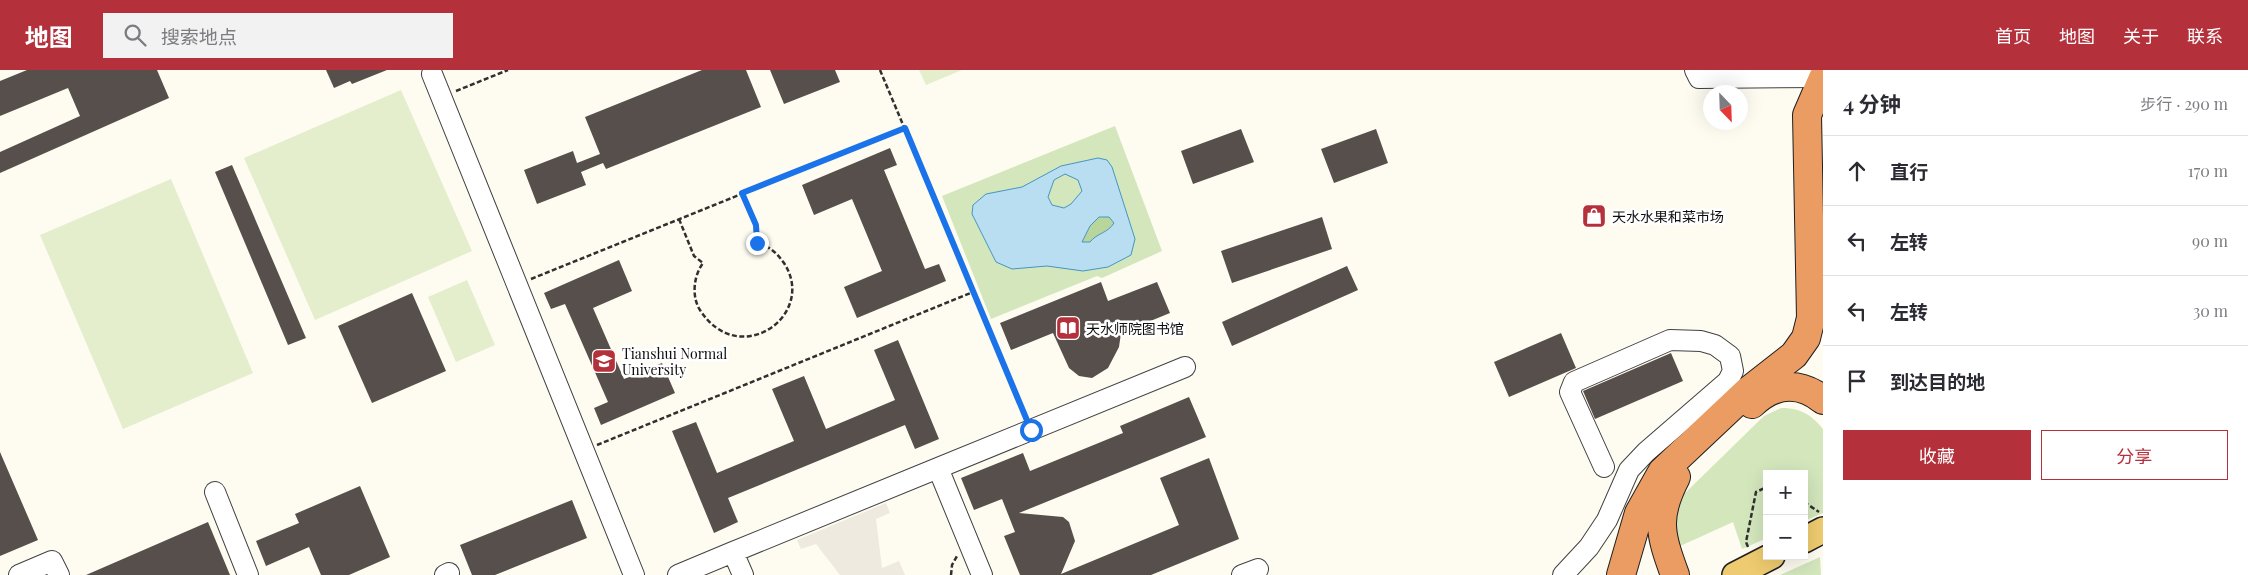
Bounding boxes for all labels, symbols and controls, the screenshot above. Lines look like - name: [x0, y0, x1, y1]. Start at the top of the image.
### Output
- search box: [103, 13, 453, 58]
- text: 地图: [25, 20, 73, 52]
- icon: search: [121, 21, 149, 49]
- text: 搜索地点: [161, 23, 237, 49]
- text: 首页: [1995, 24, 2031, 48]
- text: 地图: [2059, 24, 2095, 48]
- text: 关于: [2123, 24, 2159, 48]
- text: 联系: [2187, 24, 2223, 48]
- north arrow: [1703, 85, 1748, 130]
- text: 4 分钟: [1843, 89, 1901, 117]
- text: 步行 · 290 m: [2140, 93, 2228, 114]
- icon: ahead: [1843, 157, 1871, 185]
- text: 直行: [1890, 158, 1928, 184]
- text: 170 m: [2188, 160, 2228, 181]
- shop icon: 天水水果和菜市场: [1581, 203, 1607, 229]
- place label: 天水水果和菜市场: [1612, 207, 1724, 226]
- icon: left: [1843, 227, 1871, 255]
- text: 左转: [1890, 228, 1928, 254]
- text: 90 m: [2192, 230, 2228, 251]
- route end: [746, 232, 769, 255]
- icon: left: [1843, 297, 1871, 325]
- text: 左转: [1890, 298, 1928, 324]
- text: 30 m: [2193, 300, 2228, 321]
- library icon: 天水师院图书馆: [1055, 315, 1081, 341]
- place label: 天水师院图书馆: [1086, 319, 1184, 338]
- place label: Tianshui Normal University: [622, 344, 727, 379]
- school or university icon: Tianshui Normal University: [591, 348, 617, 374]
- icon: arrive: [1843, 367, 1871, 395]
- text: 到达目的地: [1890, 368, 1985, 394]
- route start: [1020, 419, 1043, 442]
- button: 收藏: [1843, 430, 2031, 480]
- button: 分享: [2041, 430, 2228, 480]
- map controls: [1763, 470, 1808, 560]
- button: +: [1763, 470, 1808, 515]
- button: −: [1763, 515, 1808, 560]

